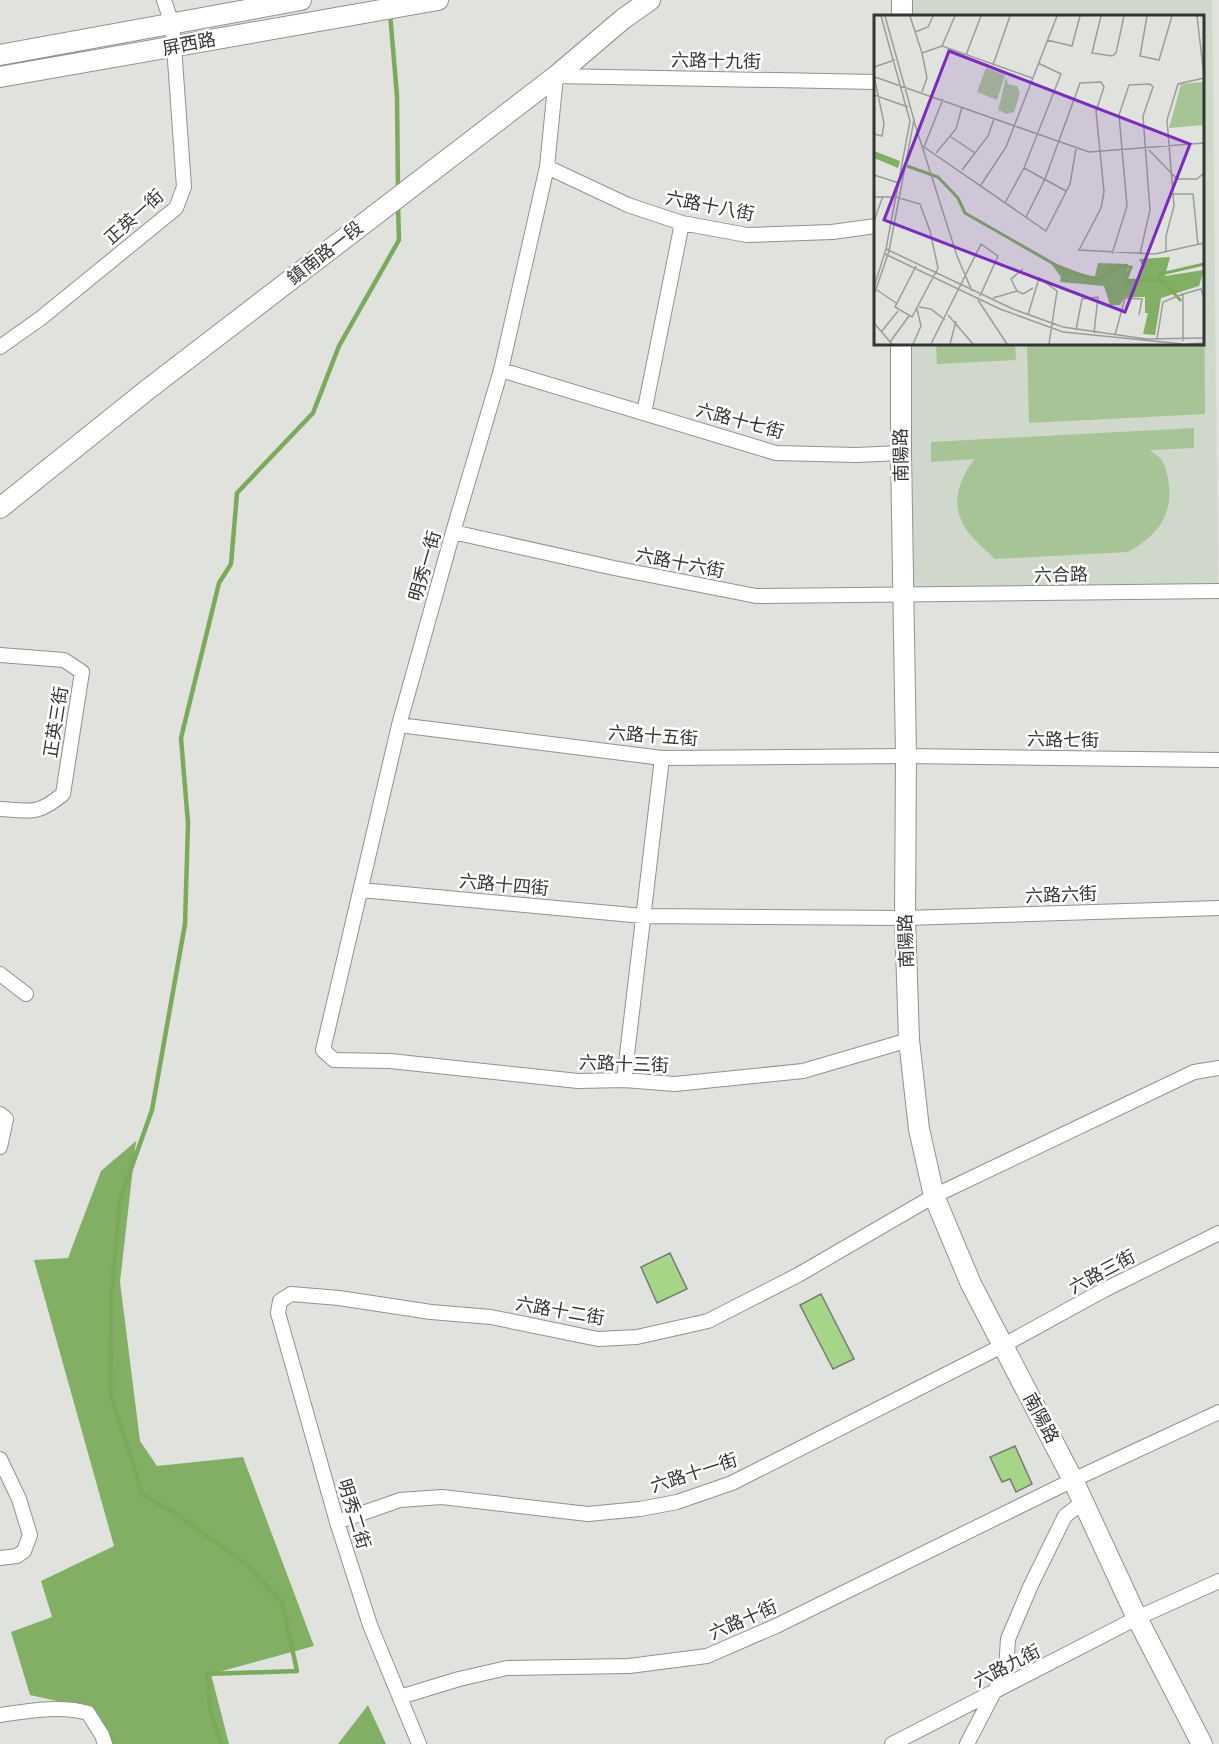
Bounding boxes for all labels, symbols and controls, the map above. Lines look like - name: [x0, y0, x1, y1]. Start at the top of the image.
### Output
- inset map: [874, 15, 1204, 345]
- street label: 屏西路: [160, 28, 218, 60]
- street label: 六路十九街: [671, 49, 761, 73]
- street label: 正英一街: [100, 185, 168, 249]
- street label: 六路十八街: [664, 187, 756, 225]
- street label: 鎮南路一段: [283, 217, 367, 289]
- street label: 六路十七街: [694, 399, 786, 443]
- street label: 南陽路: [890, 428, 912, 482]
- street label: 明秀一街: [405, 528, 445, 604]
- street label: 六路十六街: [634, 544, 726, 582]
- street label: 六合路: [1034, 564, 1088, 586]
- street label: 正英三街: [40, 685, 72, 759]
- street label: 六路十五街: [607, 722, 699, 750]
- street label: 六路七街: [1027, 728, 1099, 752]
- street label: 六路十四街: [458, 870, 550, 900]
- street label: 六路六街: [1025, 883, 1097, 907]
- street label: 南陽路: [894, 914, 918, 968]
- street label: 六路十三街: [579, 1051, 669, 1077]
- street label: 六路三街: [1065, 1245, 1139, 1299]
- street label: 六路十二街: [514, 1292, 606, 1330]
- street label: 南陽路: [1019, 1389, 1063, 1447]
- street label: 六路十一街: [648, 1449, 740, 1497]
- street label: 明秀二街: [333, 1476, 375, 1552]
- street label: 六路十街: [706, 1595, 780, 1645]
- street label: 六路九街: [970, 1640, 1044, 1692]

